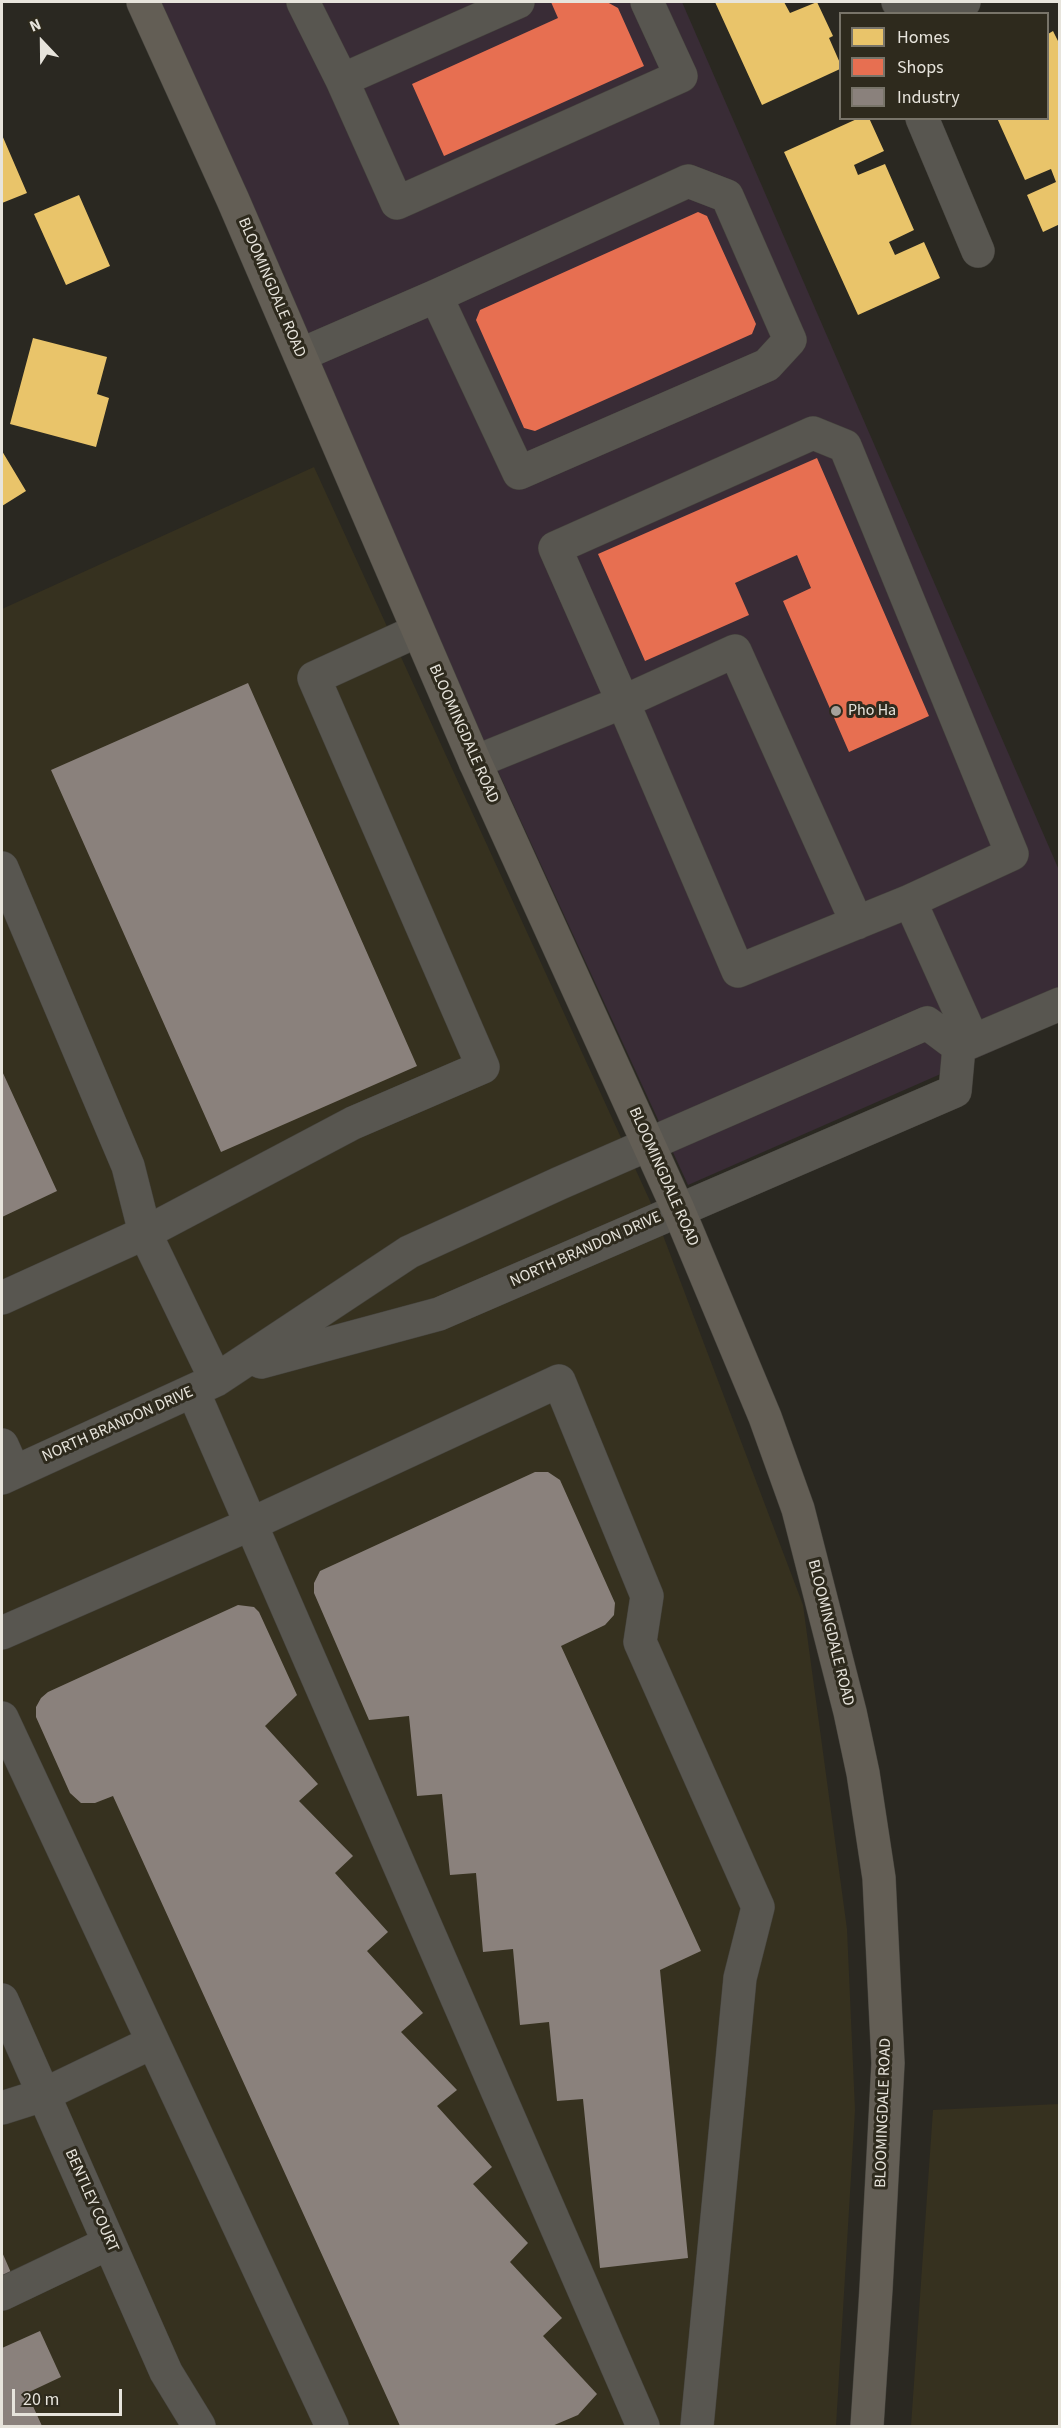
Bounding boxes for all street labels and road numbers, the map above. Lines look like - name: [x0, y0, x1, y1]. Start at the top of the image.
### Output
- street label: BLOOMINGDALE ROAD: [233, 215, 309, 361]
- street label: BLOOMINGDALE ROAD: [424, 662, 502, 806]
- street label: BLOOMINGDALE ROAD: [624, 1105, 702, 1249]
- street label: NORTH BRANDON DRIVE: [507, 1208, 665, 1292]
- street label: NORTH BRANDON DRIVE: [39, 1383, 197, 1467]
- street label: BLOOMINGDALE ROAD: [803, 1558, 857, 1708]
- street label: BLOOMINGDALE ROAD: [872, 2038, 896, 2188]
- street label: BENTLEY COURT: [60, 2146, 122, 2256]

